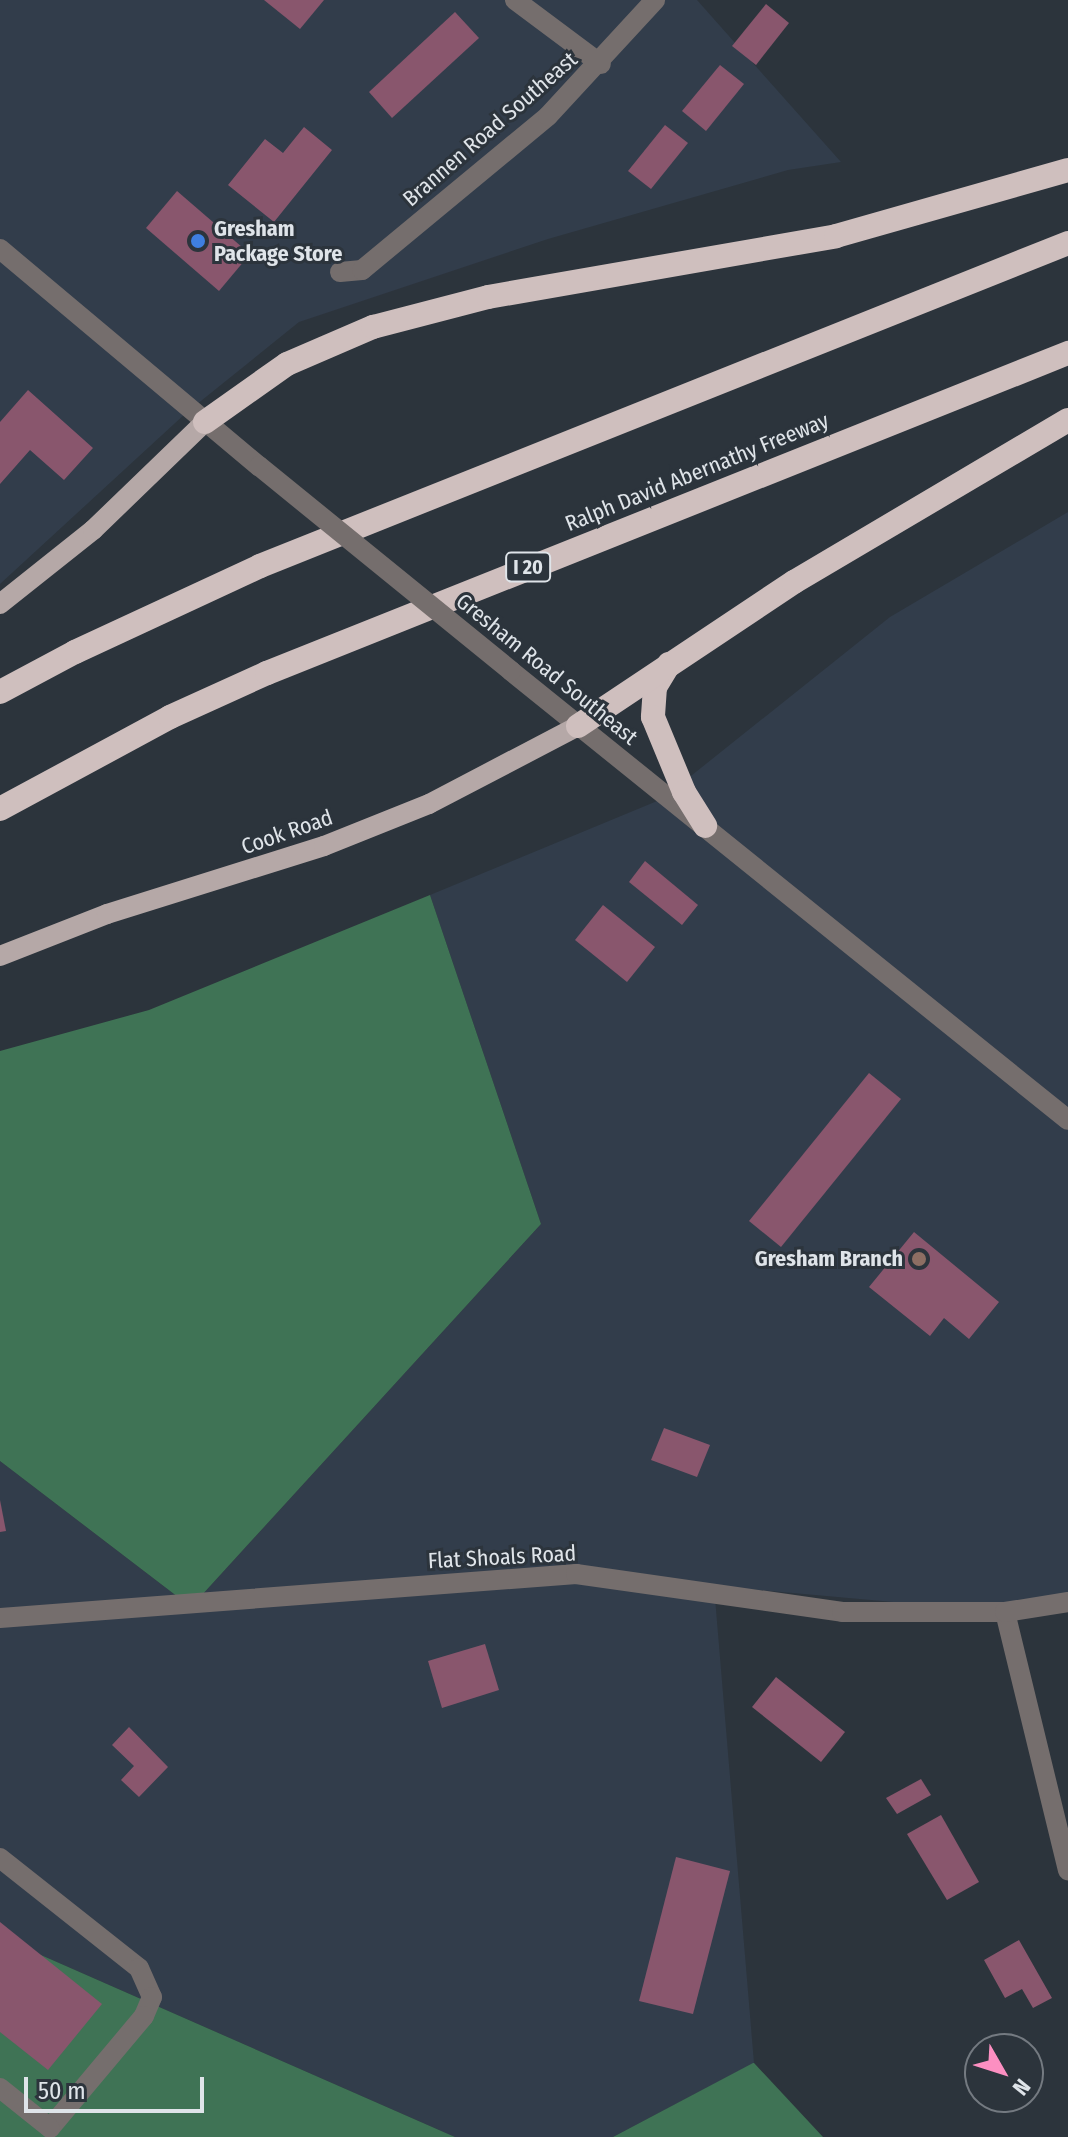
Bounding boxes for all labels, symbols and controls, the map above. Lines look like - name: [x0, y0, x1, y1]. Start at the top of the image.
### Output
- street label: Brannen Road Southeast: [398, 46, 582, 212]
- place label: Gresham Package Store: [214, 215, 342, 266]
- marker: Gresham Package Store: [189, 232, 207, 250]
- street label: Ralph David Abernathy Freeway: [561, 407, 833, 537]
- road number: I 20: [504, 551, 552, 583]
- street label: Gresham Road Southeast: [451, 588, 643, 750]
- street label: Cook Road: [238, 804, 336, 860]
- place label: Gresham Branch: [755, 1246, 903, 1272]
- marker: Gresham Branch: [910, 1250, 928, 1268]
- street label: Flat Shoals Road: [427, 1540, 577, 1574]
- north arrow: [964, 2033, 1044, 2113]
- scale bar: [28, 2061, 208, 2111]
- text: N: [1007, 2074, 1036, 2101]
- text: 50 m: [38, 2077, 86, 2105]

